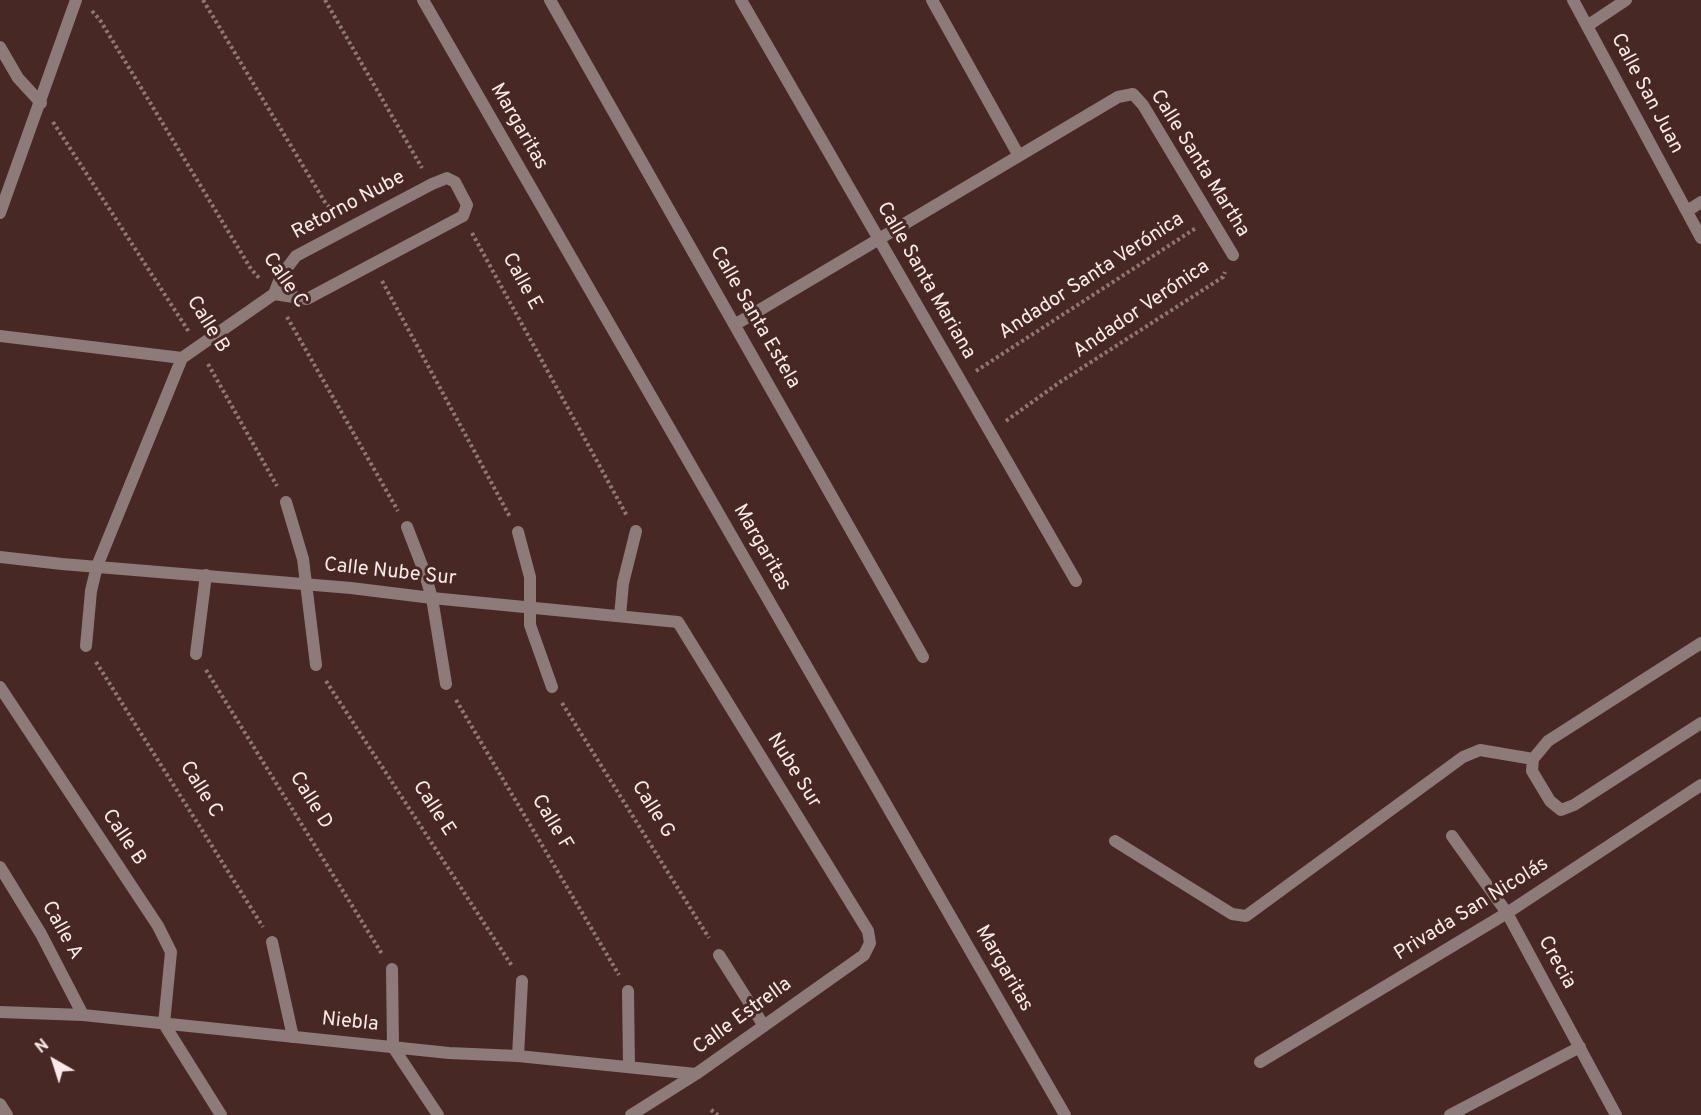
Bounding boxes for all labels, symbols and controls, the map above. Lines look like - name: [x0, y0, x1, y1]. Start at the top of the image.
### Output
- street label: Calle San Juan: [1604, 30, 1688, 158]
- street label: Margaritas: [484, 80, 552, 174]
- street label: Calle Santa Martha: [1144, 86, 1254, 242]
- street label: Retorno Nube: [288, 166, 410, 246]
- street label: Calle Santa Mariana: [870, 198, 980, 364]
- street label: Andador Santa Verónica: [995, 208, 1189, 346]
- street label: Calle Santa Estela: [704, 243, 804, 393]
- street label: Calle C: [256, 249, 312, 313]
- street label: Calle E: [496, 249, 546, 315]
- street label: Andador Verónica: [1069, 256, 1215, 364]
- street label: Calle B: [180, 292, 234, 358]
- street label: Margaritas: [727, 501, 795, 595]
- street label: Calle Nube Sur: [323, 554, 457, 592]
- street label: Nube Sur: [761, 729, 825, 813]
- street label: Calle C: [173, 757, 227, 823]
- street label: Calle D: [283, 768, 337, 834]
- street label: Calle E: [406, 777, 460, 841]
- street label: Calle G: [625, 777, 679, 843]
- street label: Calle F: [525, 791, 577, 855]
- street label: Calle B: [96, 805, 150, 871]
- street label: Privada San Nicolás: [1391, 853, 1553, 967]
- street label: Calle A: [35, 898, 87, 964]
- street label: Margaritas: [969, 922, 1037, 1016]
- street label: Crecia: [1532, 932, 1580, 994]
- street label: Calle Estrella: [689, 973, 797, 1061]
- street label: Niebla: [320, 1008, 380, 1038]
- north arrow: [24, 1031, 84, 1091]
- text: N: [32, 1036, 53, 1058]

